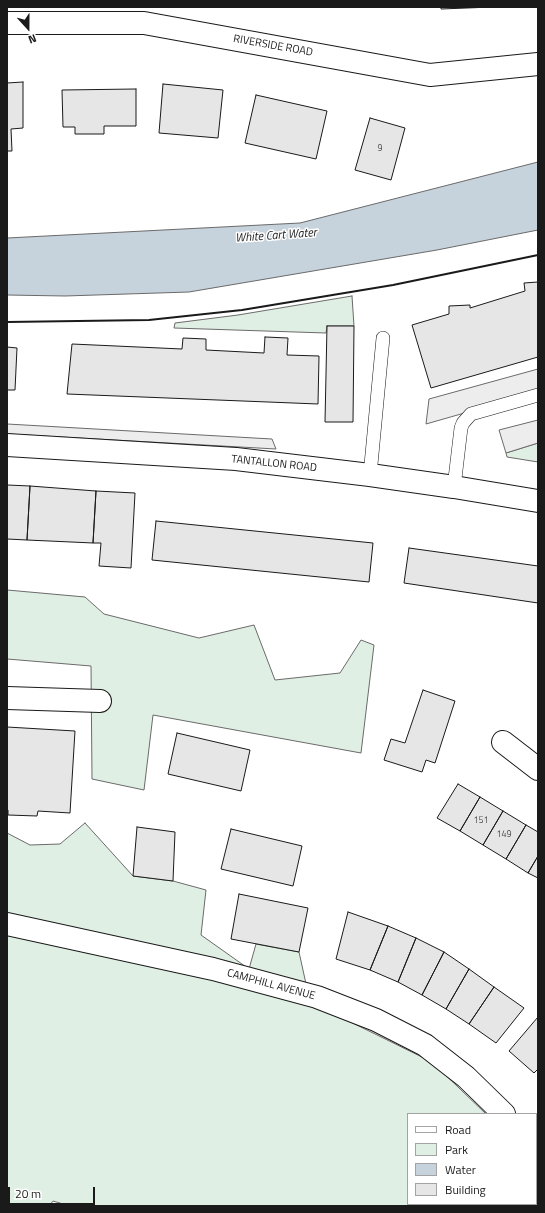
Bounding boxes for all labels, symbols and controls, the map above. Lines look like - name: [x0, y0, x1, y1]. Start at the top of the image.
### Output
- north arrow: [8, 8, 48, 48]
- text: N: [26, 30, 39, 48]
- street label: RIVERSIDE ROAD: [232, 33, 314, 59]
- house number: 9: [377, 144, 383, 154]
- water label: White Cart Water: [235, 226, 317, 246]
- street label: TANTALLON ROAD: [231, 453, 317, 475]
- house number: 151: [473, 816, 489, 826]
- house number: 149: [496, 830, 512, 840]
- street label: CAMPHILL AVENUE: [225, 967, 317, 1003]
- legend: [407, 1113, 537, 1205]
- text: Road: [445, 1120, 471, 1139]
- text: Park: [445, 1140, 468, 1159]
- text: Water: [445, 1160, 476, 1179]
- scale bar: [10, 1179, 97, 1205]
- text: Building: [445, 1180, 486, 1199]
- text: 20 m: [15, 1184, 41, 1203]

